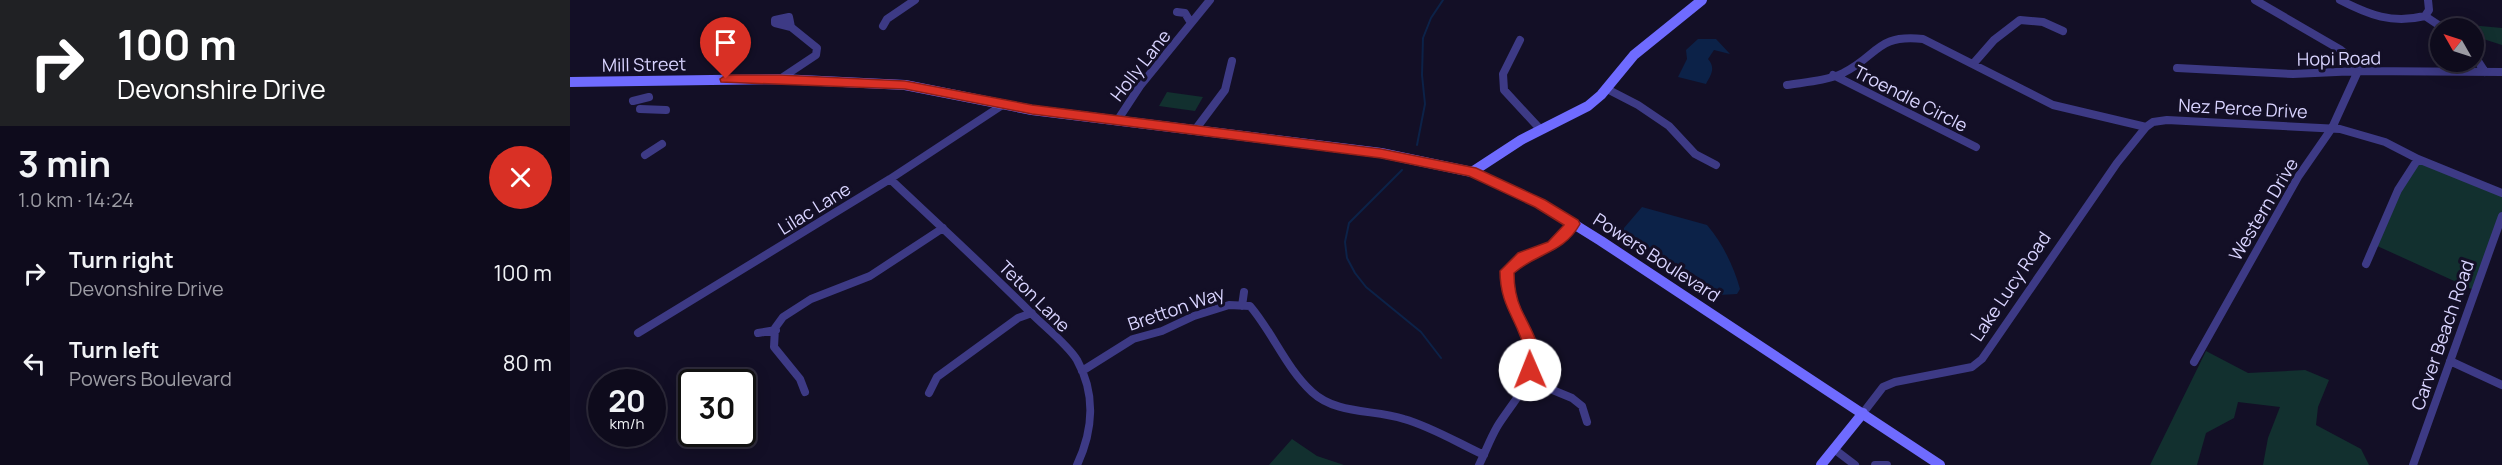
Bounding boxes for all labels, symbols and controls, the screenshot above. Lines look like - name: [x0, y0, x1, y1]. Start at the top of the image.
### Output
- text: 100 m: [117, 15, 237, 73]
- pin: [700, 17, 751, 79]
- north arrow: [2430, 18, 2484, 72]
- map controls: [2430, 18, 2484, 72]
- icon: right: [18, 24, 96, 102]
- street label: Holly Lane: [1104, 24, 1176, 106]
- icon: arrive: [709, 26, 742, 59]
- street label: Hopi Road: [2297, 45, 2381, 71]
- street label: Mill Street: [602, 51, 686, 77]
- street label: Troendle Circle: [1850, 59, 1972, 137]
- text: Devonshire Drive: [117, 70, 326, 107]
- street label: Nez Perce Drive: [2178, 93, 2308, 123]
- text: 3 min: [18, 139, 111, 188]
- button: close: [489, 146, 552, 209]
- street label: Western Drive: [2223, 153, 2303, 265]
- street label: Lilac Lane: [773, 176, 855, 240]
- text: 1.0 km · 14:24: [18, 186, 134, 213]
- street label: Powers Boulevard: [1589, 207, 1725, 307]
- street label: Lake Lucy Road: [1964, 227, 2056, 345]
- text: Turn right: [69, 245, 174, 275]
- street label: Teton Lane: [994, 255, 1076, 337]
- icon: right: [18, 257, 51, 290]
- street label: Carver Beach Road: [2405, 257, 2479, 413]
- text: 100 m: [494, 258, 552, 288]
- text: Devonshire Drive: [69, 275, 224, 302]
- street label: Bretton Way: [1124, 280, 1228, 336]
- text: Turn left: [69, 335, 159, 365]
- position arrow: [1498, 338, 1562, 402]
- icon: left: [18, 347, 51, 380]
- text: 80 m: [503, 348, 552, 378]
- text: Powers Boulevard: [69, 365, 232, 392]
- speed limit sign: 30: [678, 369, 756, 447]
- text: 20: [608, 380, 646, 421]
- text: km/h: [610, 413, 644, 434]

